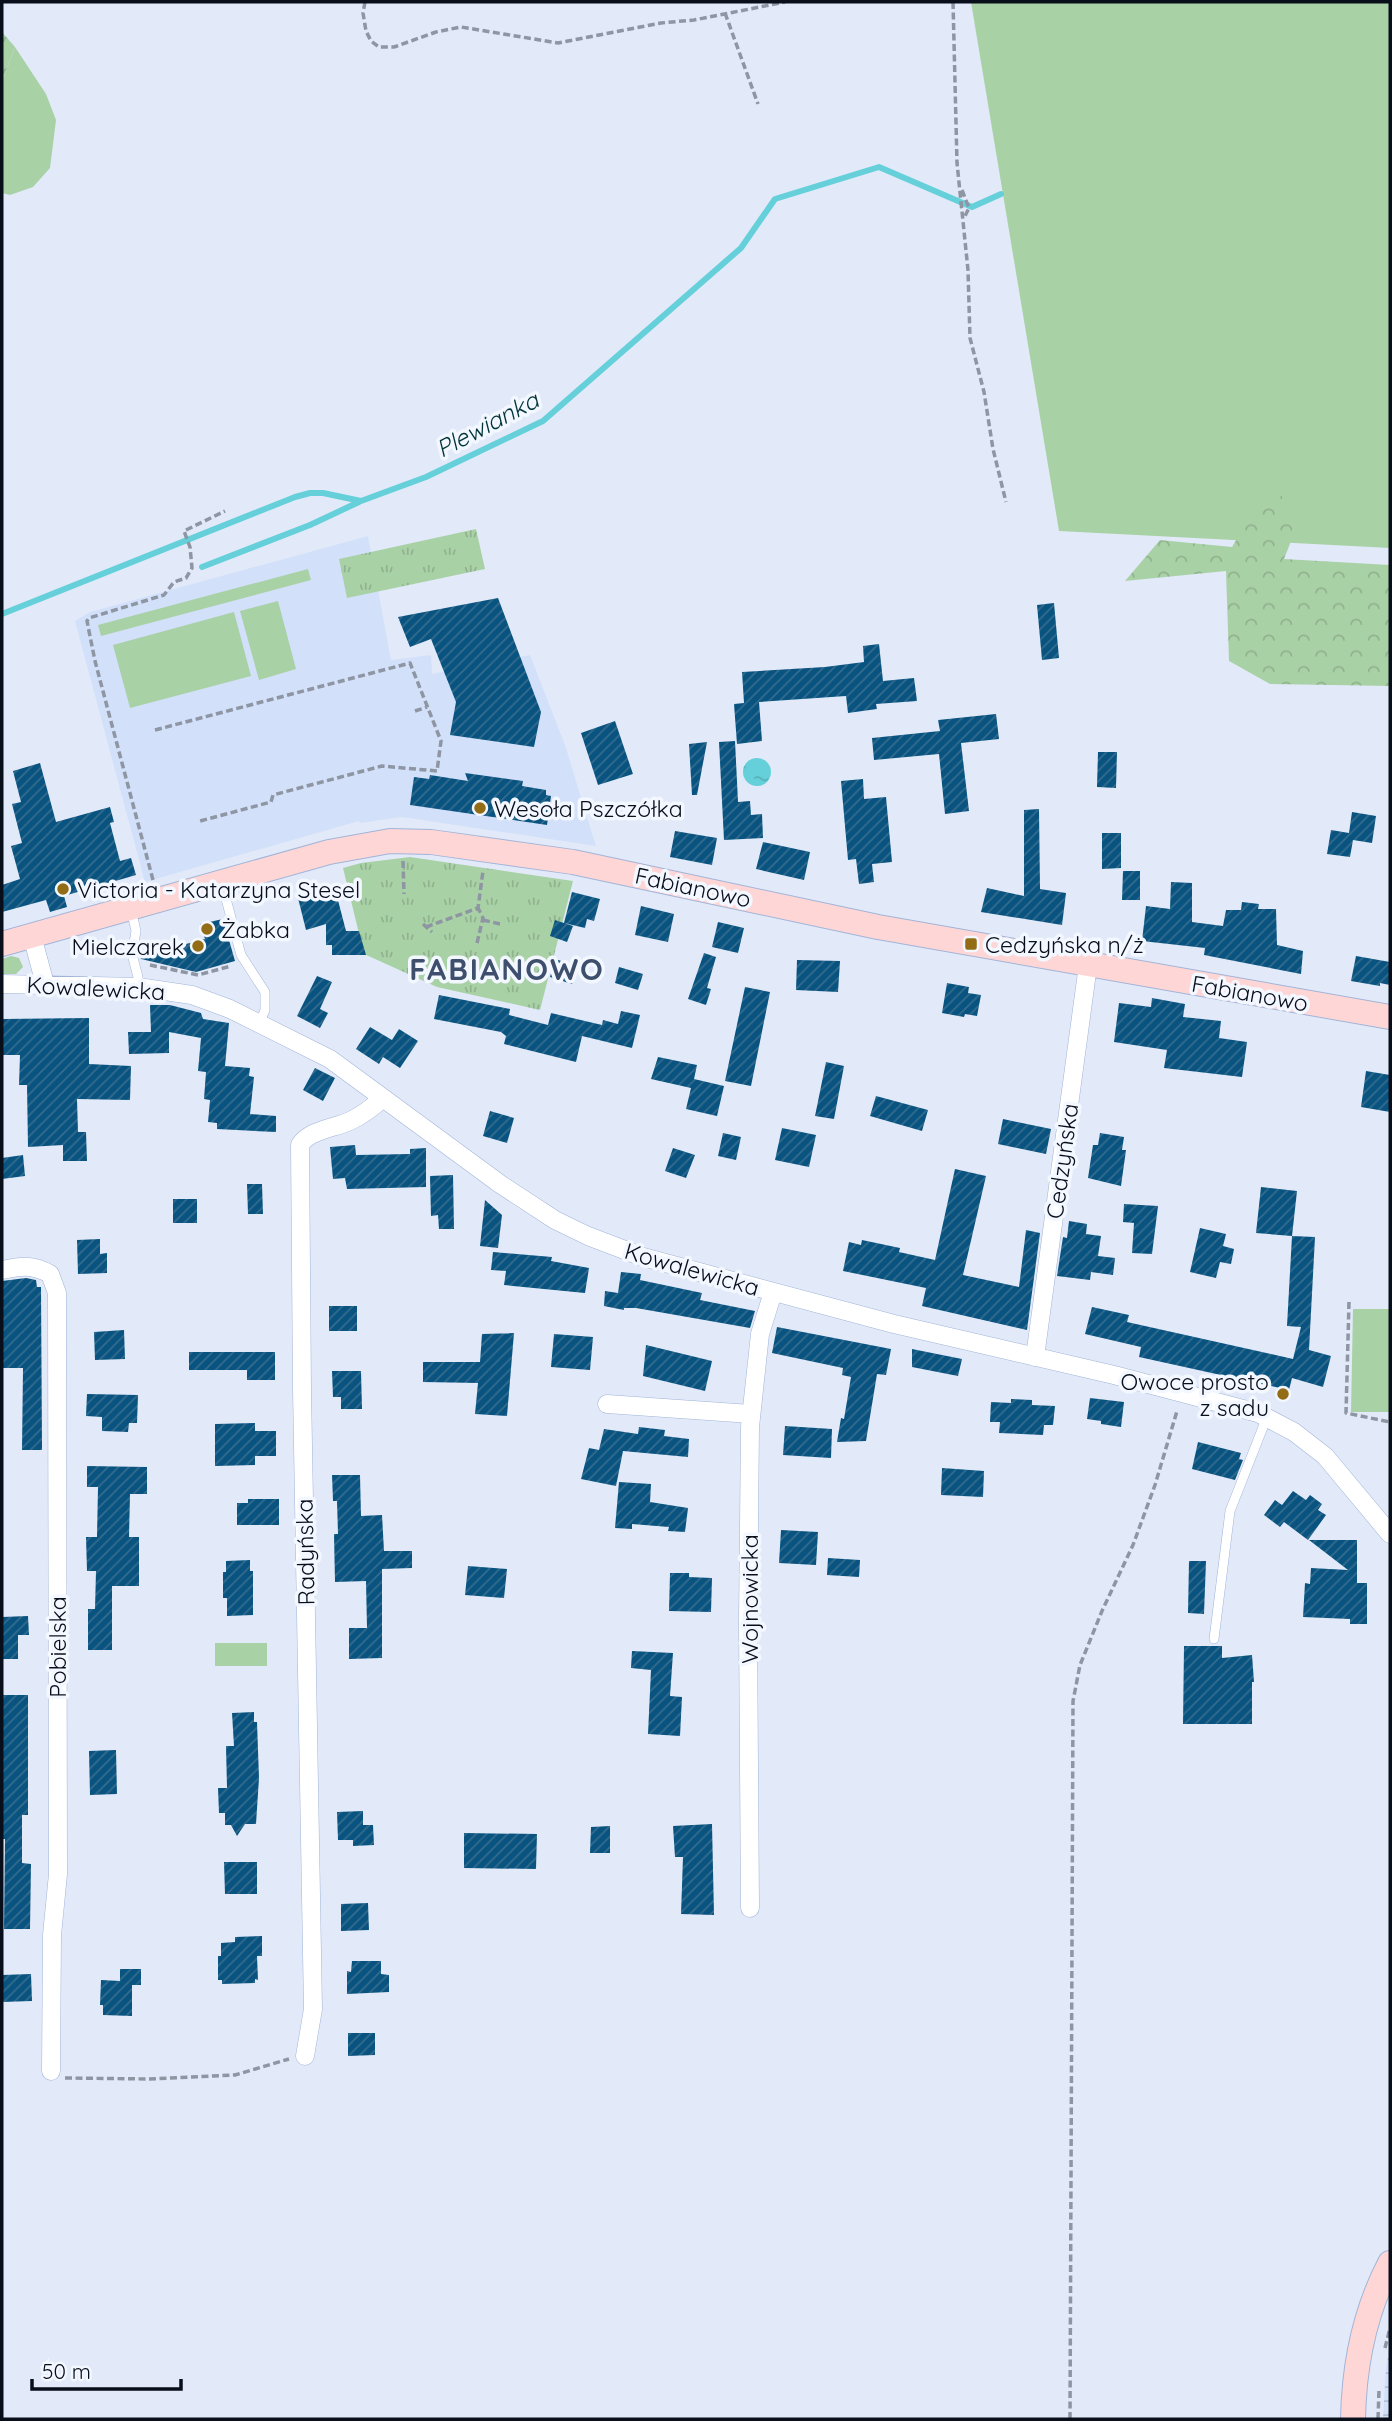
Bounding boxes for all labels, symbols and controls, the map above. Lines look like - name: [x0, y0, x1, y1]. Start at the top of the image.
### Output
- water label: Plewianka: [430, 384, 545, 464]
- place label: Wesoła Pszczółka: [494, 794, 683, 823]
- marker: Wesoła Pszczółka: [472, 800, 488, 816]
- street label: Fabianowo: [632, 861, 754, 913]
- place label: Victoria - Katarzyna Stesel: [77, 875, 360, 904]
- marker: Victoria - Katarzyna Stesel: [55, 881, 71, 897]
- place label: Żabka: [221, 915, 290, 944]
- marker: Żabka: [199, 921, 215, 937]
- place label: Cedzyńska n/ż: [985, 930, 1144, 959]
- place label: Mielczarek: [71, 932, 184, 961]
- marker: Cedzyńska n/ż: [963, 936, 979, 952]
- marker: Mielczarek: [190, 938, 206, 954]
- district label: FABIANOWO: [409, 950, 605, 988]
- street label: Fabianowo: [1190, 969, 1310, 1017]
- street label: Kowalewicka: [26, 970, 166, 1006]
- street label: Cedzyńska: [1040, 1101, 1084, 1221]
- street label: Kowalewicka: [621, 1236, 763, 1302]
- place label: Owoce prosto z sadu: [1120, 1367, 1269, 1422]
- marker: Owoce prosto z sadu: [1275, 1386, 1291, 1402]
- street label: Radyńska: [290, 1498, 320, 1606]
- street label: Wojnowicka: [735, 1534, 764, 1664]
- street label: Pobielska: [43, 1596, 72, 1698]
- scale bar: [32, 2348, 180, 2392]
- text: 50 m: [42, 2358, 91, 2384]

